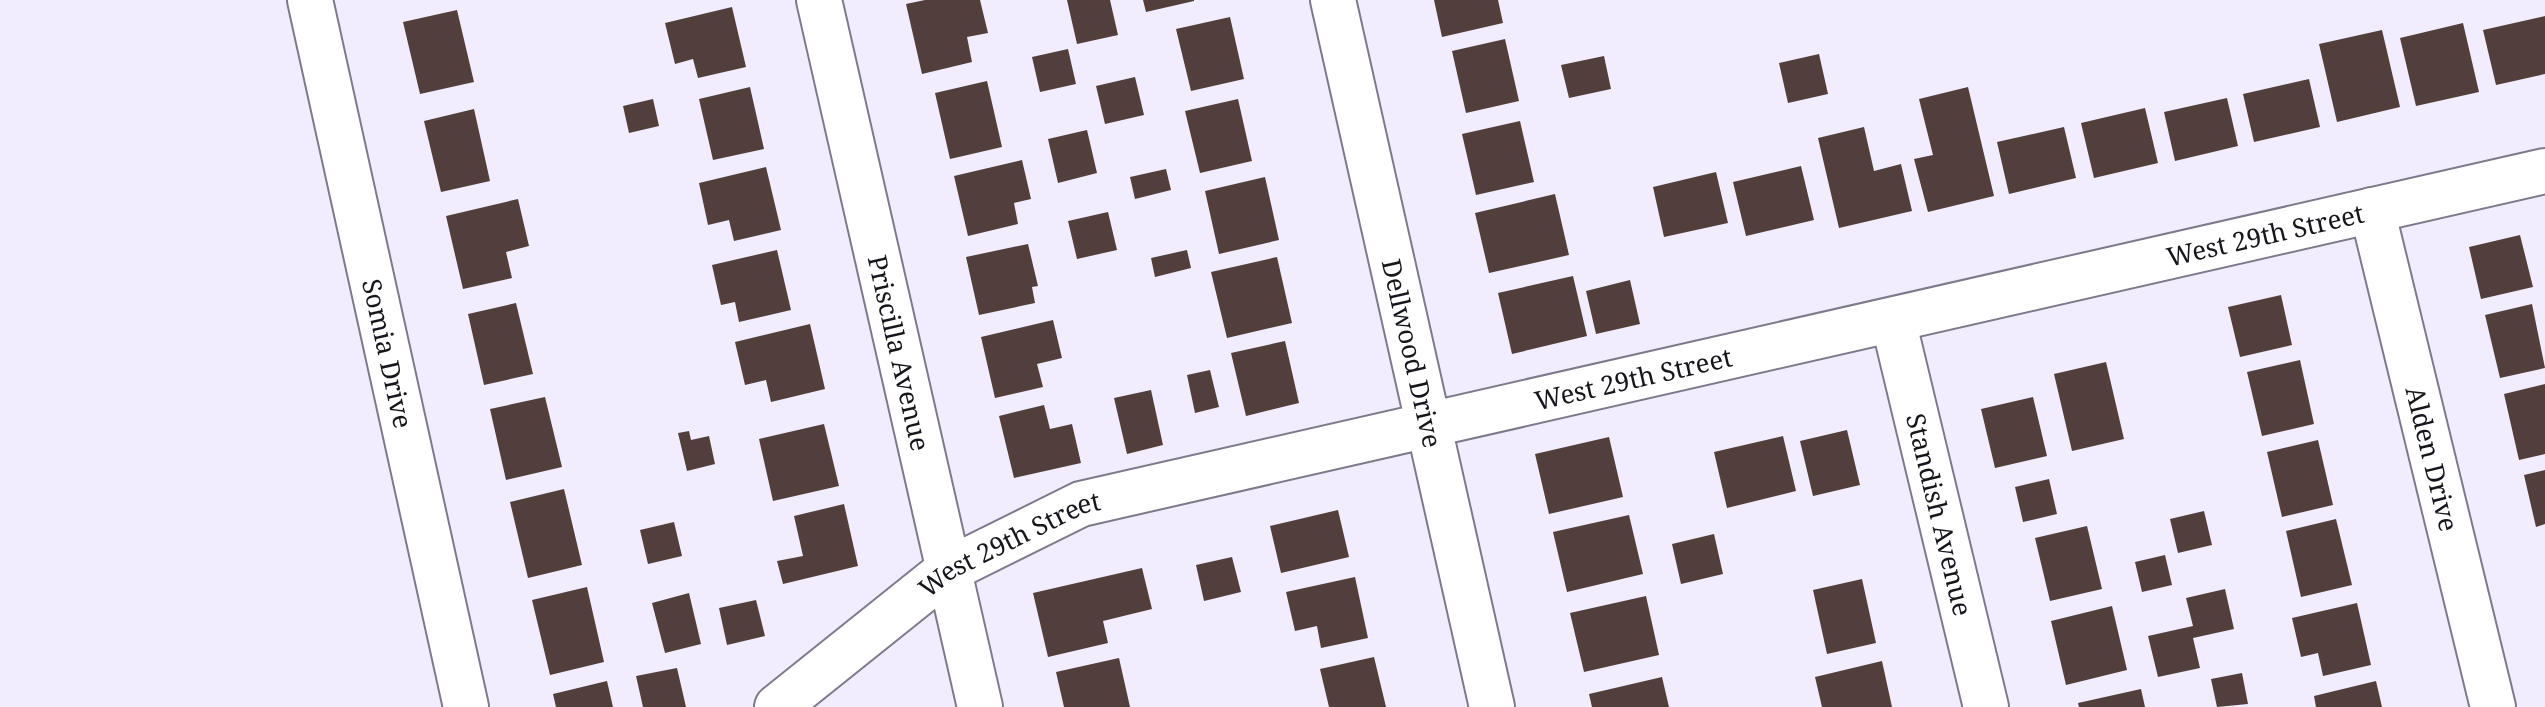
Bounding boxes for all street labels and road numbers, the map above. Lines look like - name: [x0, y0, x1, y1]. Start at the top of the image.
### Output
- street label: West 29th Street: [2163, 195, 2367, 275]
- street label: Priscilla Avenue: [860, 252, 939, 454]
- street label: Dellwood Drive: [1374, 255, 1451, 451]
- street label: Somia Drive: [354, 275, 422, 432]
- street label: West 29th Street: [1531, 338, 1735, 418]
- street label: Alden Drive: [2398, 382, 2468, 535]
- street label: Standish Avenue: [1898, 410, 1981, 619]
- street label: West 29th Street: [910, 482, 1104, 605]

